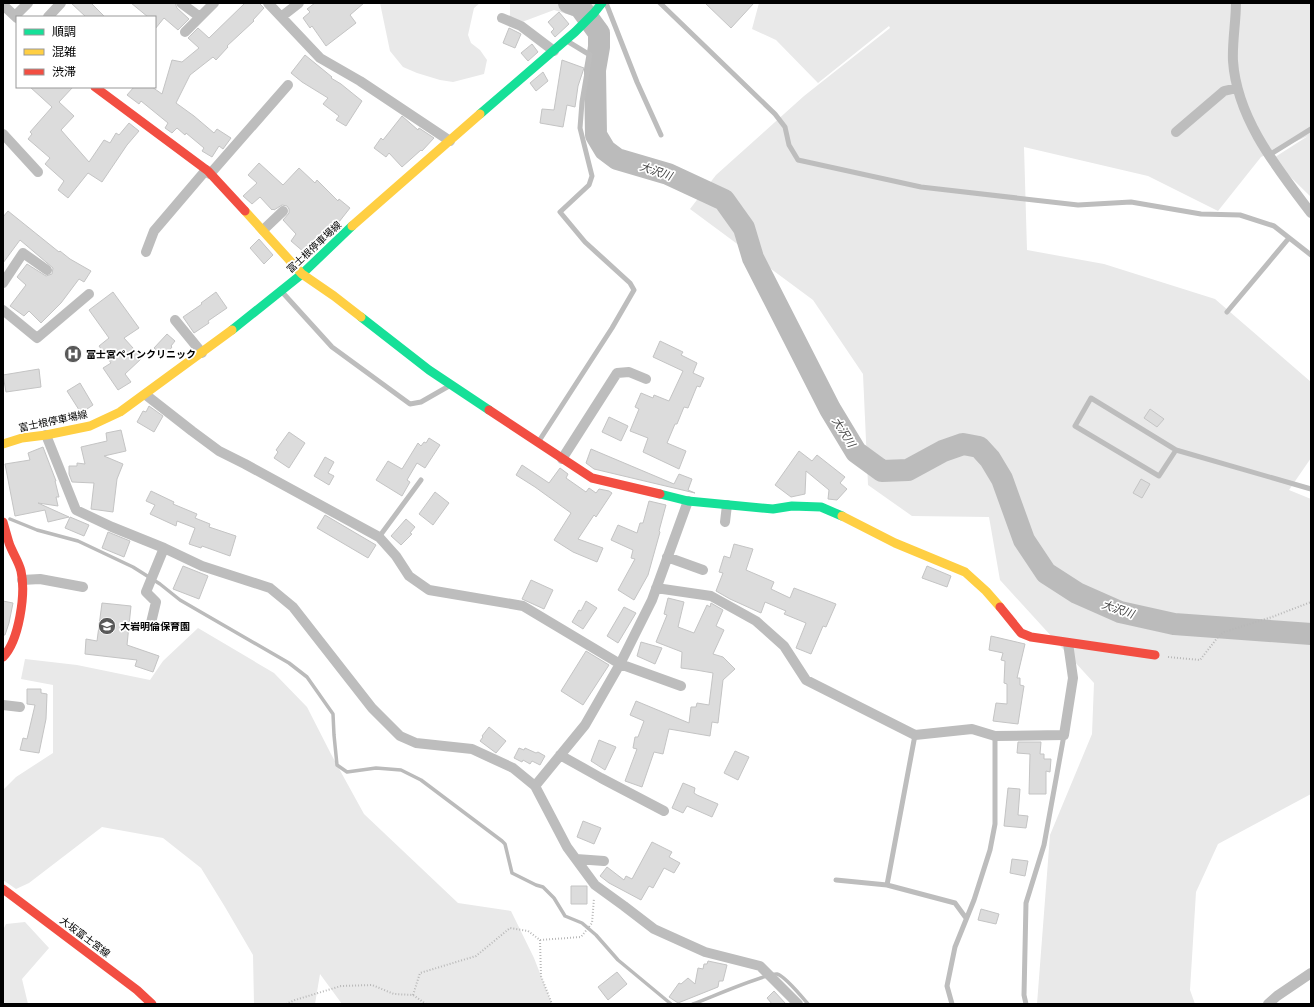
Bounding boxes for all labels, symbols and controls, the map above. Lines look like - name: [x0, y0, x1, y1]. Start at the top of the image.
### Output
- legend: [16, 16, 156, 88]
- text: 順調: [52, 24, 76, 40]
- text: 混雑: [52, 44, 76, 60]
- text: 渋滞: [52, 64, 76, 80]
- water label: 大沢川: [638, 159, 675, 183]
- street label: 富士根停車場線: [284, 218, 344, 276]
- hospital icon: 富士宮ペインクリニック: [63, 344, 83, 364]
- place label: 富士宮ペインクリニック: [86, 348, 196, 361]
- street label: 富士根停車場線: [17, 407, 89, 435]
- water label: 大沢川: [829, 414, 859, 451]
- water label: 大沢川: [1100, 597, 1137, 621]
- school or university icon: 大岩明倫保育園: [97, 616, 117, 636]
- place label: 大岩明倫保育園: [120, 620, 190, 633]
- street label: 大坂富士宮線: [57, 914, 113, 960]

